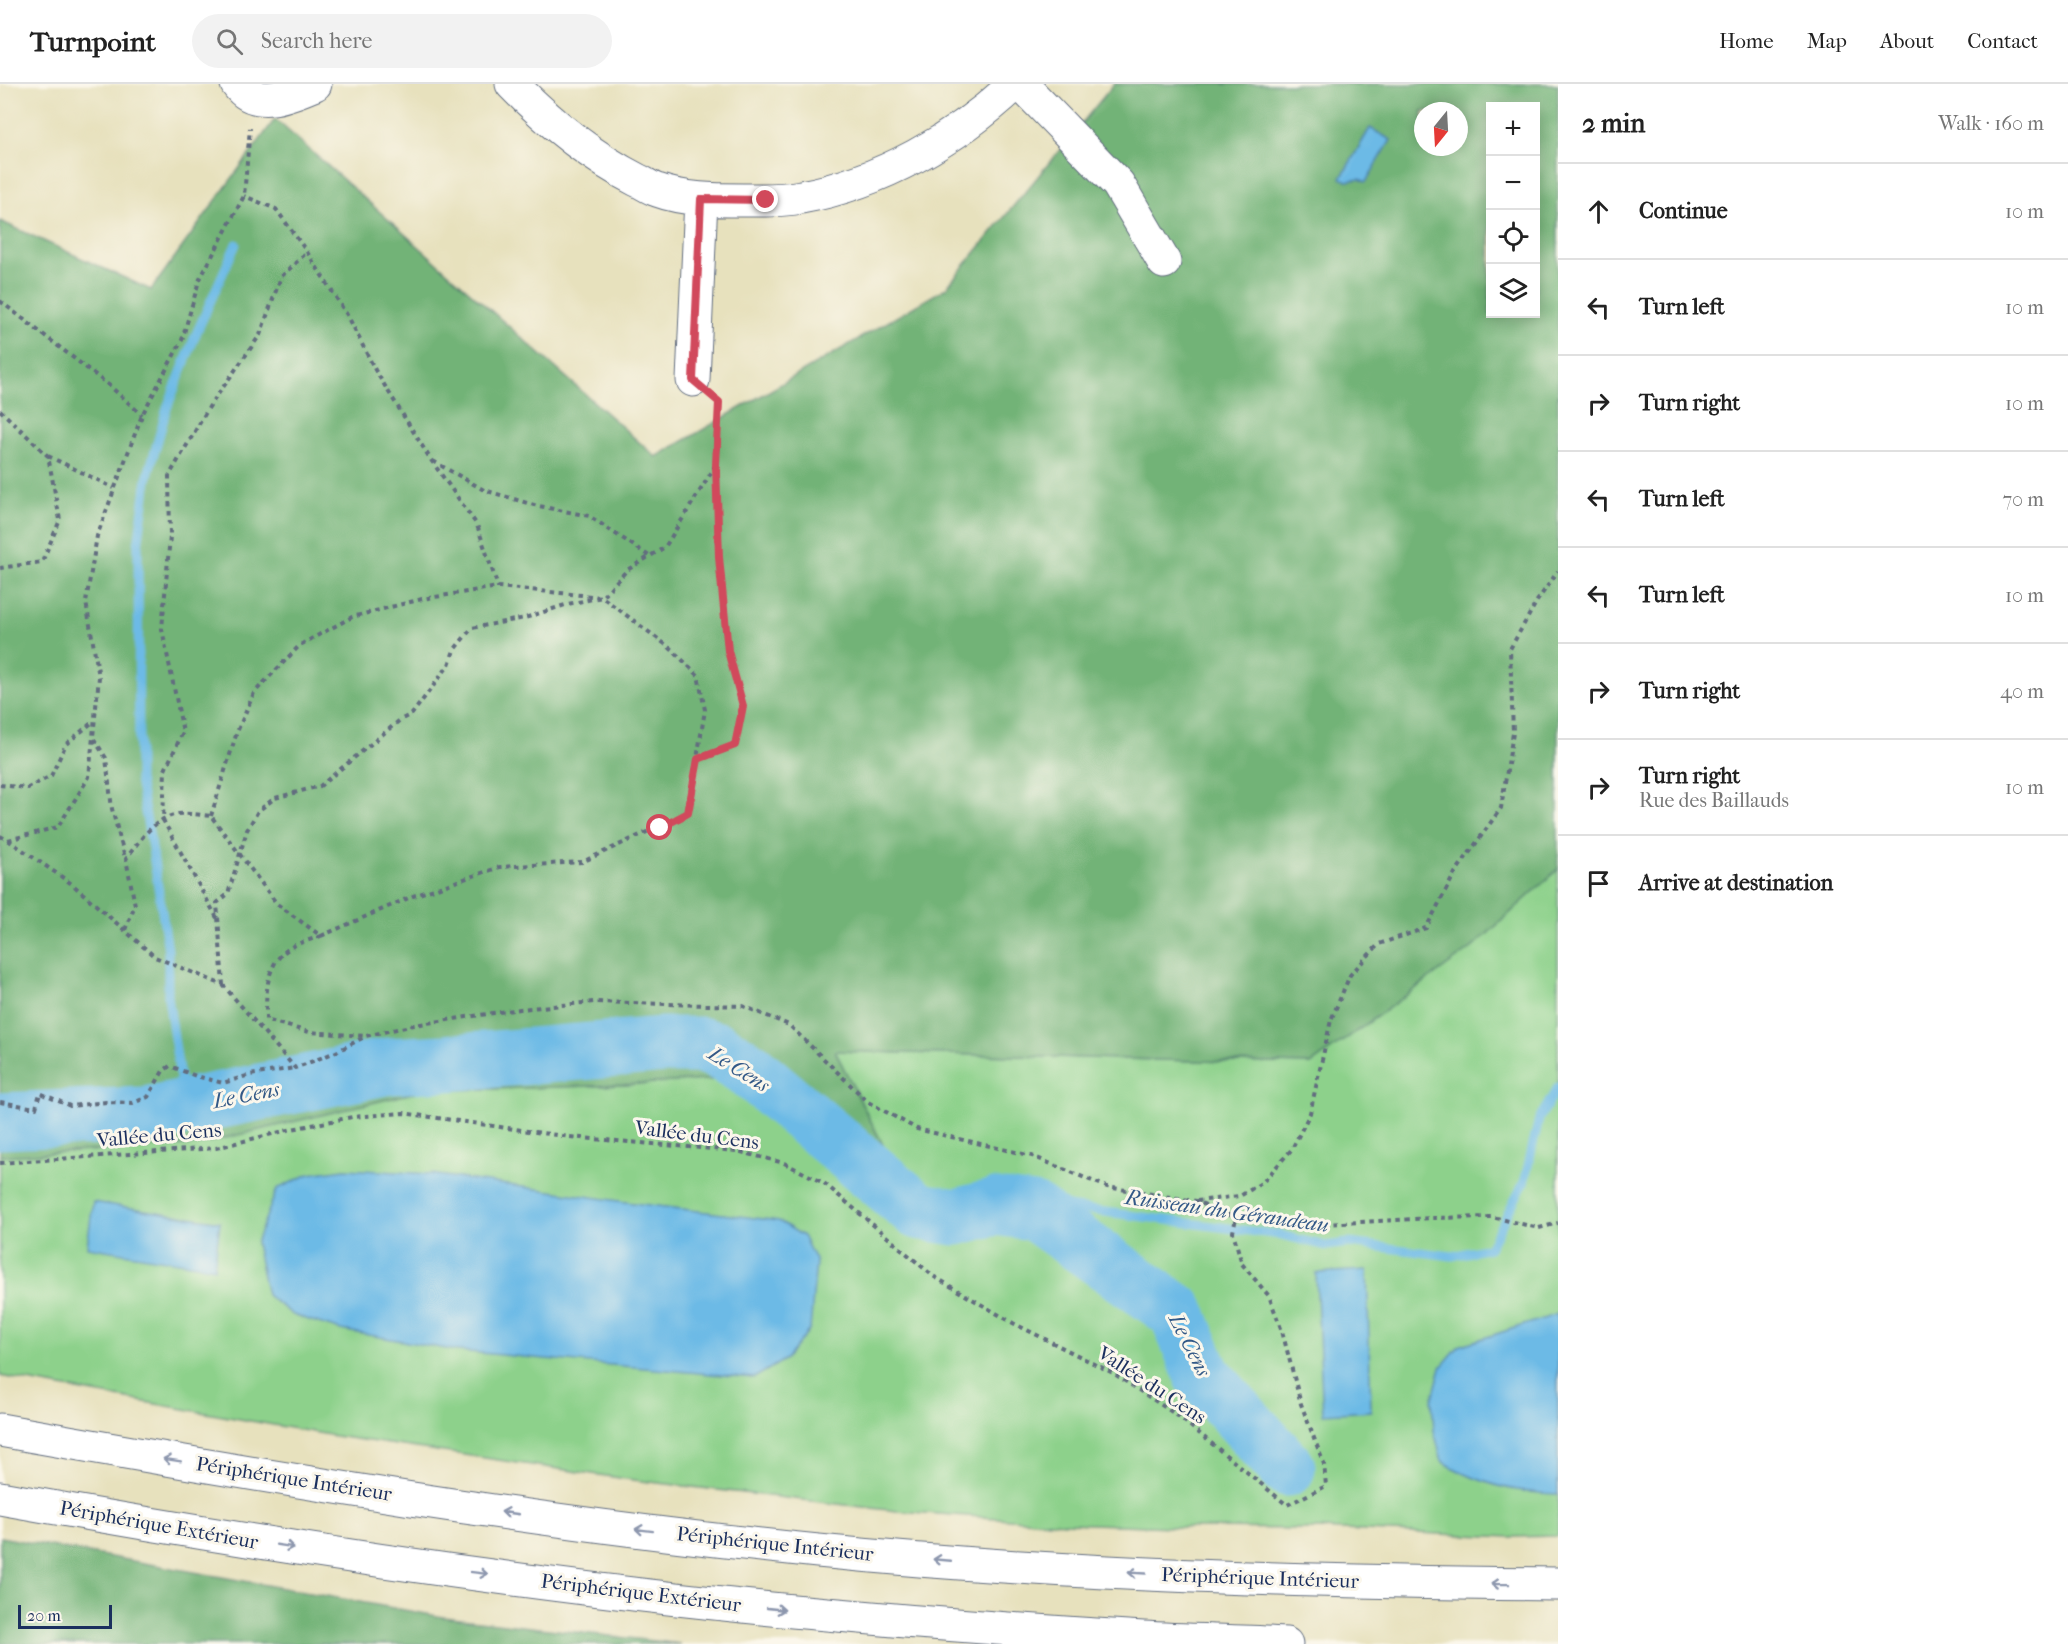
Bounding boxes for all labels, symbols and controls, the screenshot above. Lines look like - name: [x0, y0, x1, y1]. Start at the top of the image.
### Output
- search box: [192, 14, 612, 68]
- text: Turnpoint: [30, 25, 156, 58]
- icon: search: [213, 25, 246, 58]
- text: Search here: [261, 28, 372, 54]
- text: Home: [1719, 29, 1774, 53]
- text: Map: [1807, 29, 1847, 53]
- text: About: [1880, 29, 1934, 53]
- text: Contact: [1967, 29, 2038, 53]
- north arrow: [1414, 102, 1468, 156]
- map controls: [1486, 102, 1540, 318]
- button: +: [1486, 102, 1540, 156]
- text: 2 min: [1582, 108, 1645, 139]
- text: Walk · 160 m: [1938, 112, 2044, 135]
- button: −: [1486, 156, 1540, 210]
- route end: [752, 186, 778, 212]
- icon: ahead: [1582, 195, 1615, 228]
- text: Continue: [1639, 198, 1728, 224]
- text: 10 m: [2005, 200, 2044, 223]
- button: locate: [1486, 210, 1540, 264]
- button: layers: [1486, 264, 1540, 318]
- icon: left: [1582, 291, 1615, 324]
- text: Turn left: [1639, 294, 1725, 320]
- text: 10 m: [2005, 296, 2044, 319]
- icon: right: [1582, 387, 1615, 420]
- text: Turn right: [1639, 390, 1740, 416]
- text: 10 m: [2005, 392, 2044, 415]
- icon: left: [1582, 483, 1615, 516]
- text: Turn left: [1639, 486, 1725, 512]
- text: 70 m: [2002, 488, 2044, 511]
- icon: left: [1582, 579, 1615, 612]
- text: Turn left: [1639, 582, 1725, 608]
- text: 10 m: [2005, 584, 2044, 607]
- icon: right: [1582, 675, 1615, 708]
- text: Turn right: [1639, 678, 1740, 704]
- text: 40 m: [2000, 680, 2044, 703]
- text: Turn right: [1639, 763, 1740, 789]
- icon: right: [1582, 771, 1615, 804]
- text: 10 m: [2005, 776, 2044, 799]
- text: Rue des Baillauds: [1639, 789, 1789, 812]
- route start: [646, 814, 672, 840]
- icon: arrive: [1582, 867, 1615, 900]
- text: Arrive at destination: [1639, 870, 1833, 896]
- water label: Le Cens: [702, 1040, 774, 1097]
- water label: Le Cens: [209, 1077, 282, 1114]
- street label: Vallée du Cens: [633, 1116, 760, 1154]
- street label: Vallée du Cens: [95, 1118, 222, 1152]
- water label: Ruisseau du Géraudeau: [1122, 1185, 1330, 1237]
- water label: Le Cens: [1163, 1308, 1216, 1381]
- street label: Vallée du Cens: [1093, 1341, 1211, 1429]
- street label: Périphérique Intérieur: [194, 1452, 394, 1506]
- one-way arrow: [163, 1454, 183, 1465]
- street label: Périphérique Extérieur: [58, 1496, 261, 1554]
- one-way arrow: [501, 1507, 521, 1518]
- street label: Périphérique Intérieur: [675, 1522, 875, 1566]
- one-way arrow: [634, 1524, 654, 1535]
- one-way arrow: [275, 1541, 295, 1552]
- one-way arrow: [933, 1555, 953, 1566]
- street label: Périphérique Intérieur: [1161, 1563, 1360, 1593]
- one-way arrow: [468, 1568, 488, 1579]
- one-way arrow: [1127, 1568, 1147, 1579]
- street label: Périphérique Extérieur: [540, 1569, 743, 1617]
- one-way arrow: [1490, 1578, 1510, 1589]
- scale bar: [18, 1602, 112, 1630]
- one-way arrow: [766, 1604, 786, 1615]
- text: 20 m: [27, 1606, 61, 1625]

